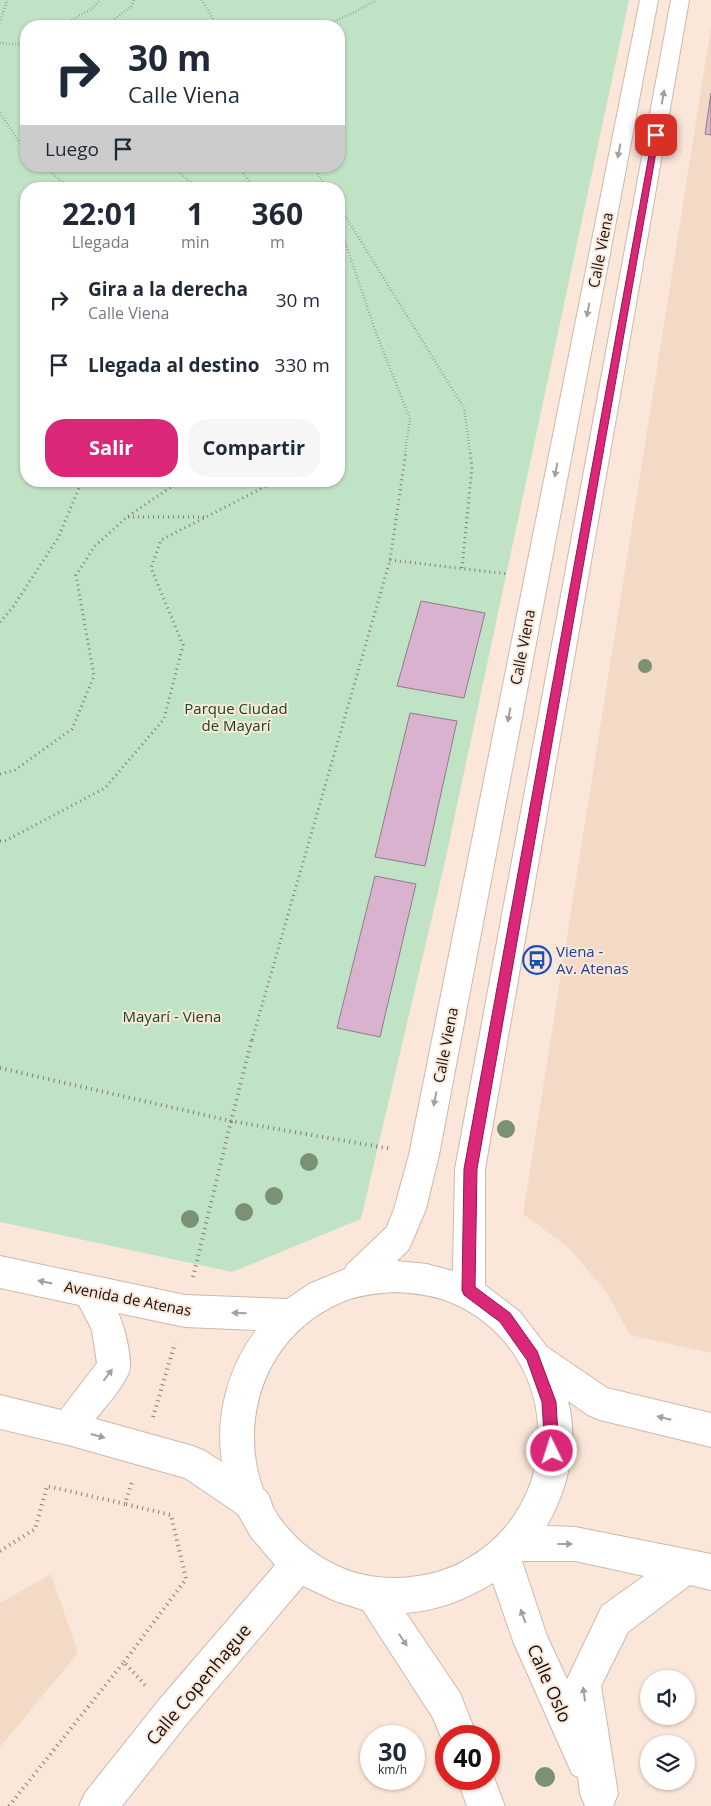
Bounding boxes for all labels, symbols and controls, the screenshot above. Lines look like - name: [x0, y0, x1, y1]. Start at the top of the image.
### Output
- text: 30 m: [128, 34, 211, 81]
- icon: right: [45, 40, 110, 105]
- text: Calle Viena: [128, 79, 240, 109]
- one-way arrow: [659, 89, 667, 105]
- pin: [635, 114, 677, 156]
- icon: arrive: [642, 121, 670, 149]
- icon: arrive: [109, 135, 137, 163]
- text: Luego: [45, 136, 99, 162]
- one-way arrow: [615, 143, 623, 159]
- text: 22:01: [62, 193, 139, 234]
- text: 1: [187, 193, 204, 234]
- text: 360: [252, 193, 303, 234]
- street label: Calle Viena: [583, 211, 617, 289]
- text: Llegada: [72, 231, 129, 253]
- text: min: [181, 231, 210, 253]
- text: m: [270, 231, 285, 253]
- text: Gira a la derecha: [88, 276, 248, 302]
- icon: right: [45, 286, 73, 314]
- text: 30 m: [276, 287, 320, 313]
- text: Calle Viena: [88, 302, 169, 324]
- one-way arrow: [584, 303, 592, 318]
- icon: arrive: [45, 351, 73, 379]
- text: Llegada al destino: [88, 352, 260, 378]
- text: 330 m: [275, 352, 330, 378]
- button: Salir: [45, 419, 178, 477]
- button: Compartir: [188, 419, 320, 477]
- one-way arrow: [552, 462, 560, 478]
- street label: Calle Viena: [505, 608, 539, 686]
- park label: Parque Ciudad de Mayarí: [184, 698, 288, 735]
- one-way arrow: [504, 707, 512, 723]
- place label: Viena - Av. Atenas: [556, 941, 629, 978]
- bus stop icon: Viena - Av. Atenas: [522, 945, 552, 975]
- park label: Mayarí - Viena: [123, 1006, 221, 1026]
- street label: Calle Viena: [428, 1006, 462, 1084]
- one-way arrow: [430, 1091, 438, 1107]
- street label: Avenida de Atenas: [63, 1276, 193, 1320]
- one-way arrow: [37, 1278, 52, 1286]
- one-way arrow: [231, 1309, 247, 1317]
- one-way arrow: [103, 1368, 113, 1382]
- one-way arrow: [656, 1414, 671, 1422]
- position arrow: [525, 1424, 577, 1476]
- one-way arrow: [91, 1433, 106, 1441]
- one-way arrow: [557, 1540, 573, 1548]
- one-way arrow: [519, 1609, 526, 1624]
- street label: Calle Copenhague: [140, 1618, 256, 1750]
- one-way arrow: [398, 1633, 408, 1646]
- street label: Calle Oslo: [522, 1640, 578, 1726]
- map controls: [640, 1670, 695, 1790]
- button: sound: [640, 1670, 695, 1725]
- one-way arrow: [580, 1685, 588, 1701]
- speed limit sign: 40: [435, 1725, 500, 1790]
- text: 30: [378, 1734, 407, 1768]
- button: layers: [640, 1735, 695, 1790]
- text: km/h: [378, 1761, 407, 1778]

